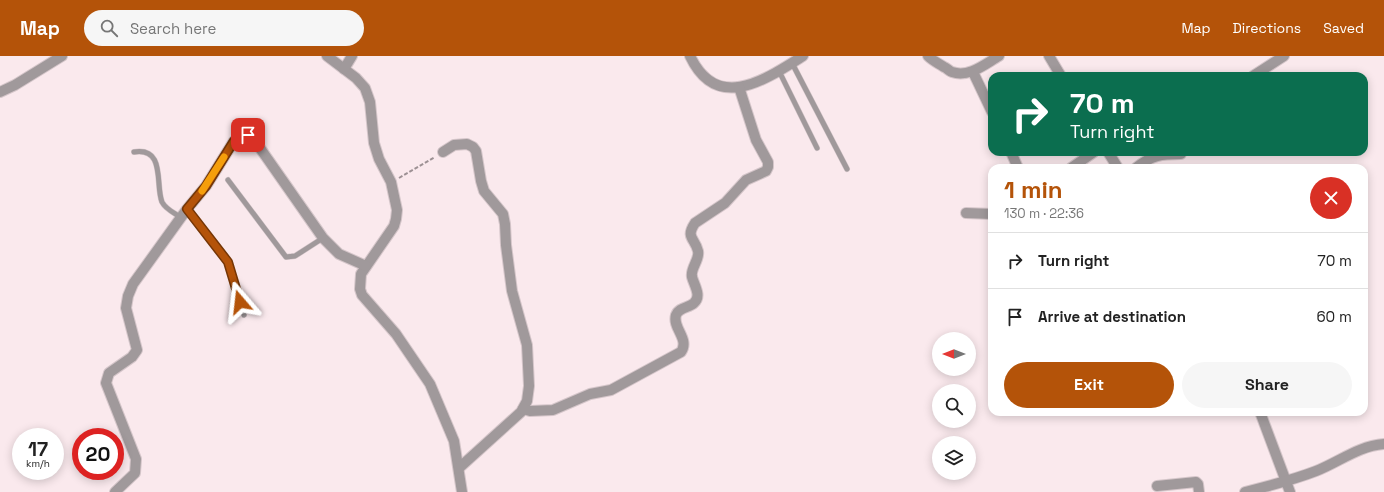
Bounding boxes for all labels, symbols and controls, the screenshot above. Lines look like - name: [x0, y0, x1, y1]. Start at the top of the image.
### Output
- search box: [84, 10, 364, 46]
- text: Map: [20, 16, 60, 41]
- icon: search: [98, 17, 120, 39]
- text: Search here: [130, 19, 216, 38]
- text: Map: [1181, 19, 1211, 37]
- text: Directions: [1233, 19, 1301, 37]
- text: Saved: [1323, 19, 1364, 37]
- text: 70 m: [1070, 85, 1135, 121]
- icon: right: [1004, 88, 1056, 140]
- pin: [231, 118, 265, 152]
- text: Turn right: [1070, 120, 1154, 143]
- icon: arrive: [237, 124, 259, 146]
- text: 1 min: [1004, 174, 1063, 205]
- button: close: [1310, 177, 1352, 219]
- text: 130 m · 22:36: [1004, 205, 1084, 222]
- icon: right: [1004, 250, 1026, 272]
- text: Turn right: [1038, 251, 1109, 270]
- text: 70 m: [1317, 251, 1352, 270]
- position arrow: [219, 281, 261, 323]
- icon: arrive: [1004, 306, 1026, 328]
- text: Arrive at destination: [1038, 307, 1186, 326]
- text: 60 m: [1316, 307, 1352, 326]
- north arrow: [932, 332, 976, 376]
- map controls: [932, 332, 976, 480]
- button: Exit: [1004, 362, 1174, 408]
- button: Share: [1182, 362, 1352, 408]
- button: search: [932, 384, 976, 428]
- speed limit sign: 20: [72, 428, 124, 480]
- text: 17: [28, 436, 48, 462]
- button: layers: [932, 436, 976, 480]
- text: km/h: [26, 457, 50, 470]

